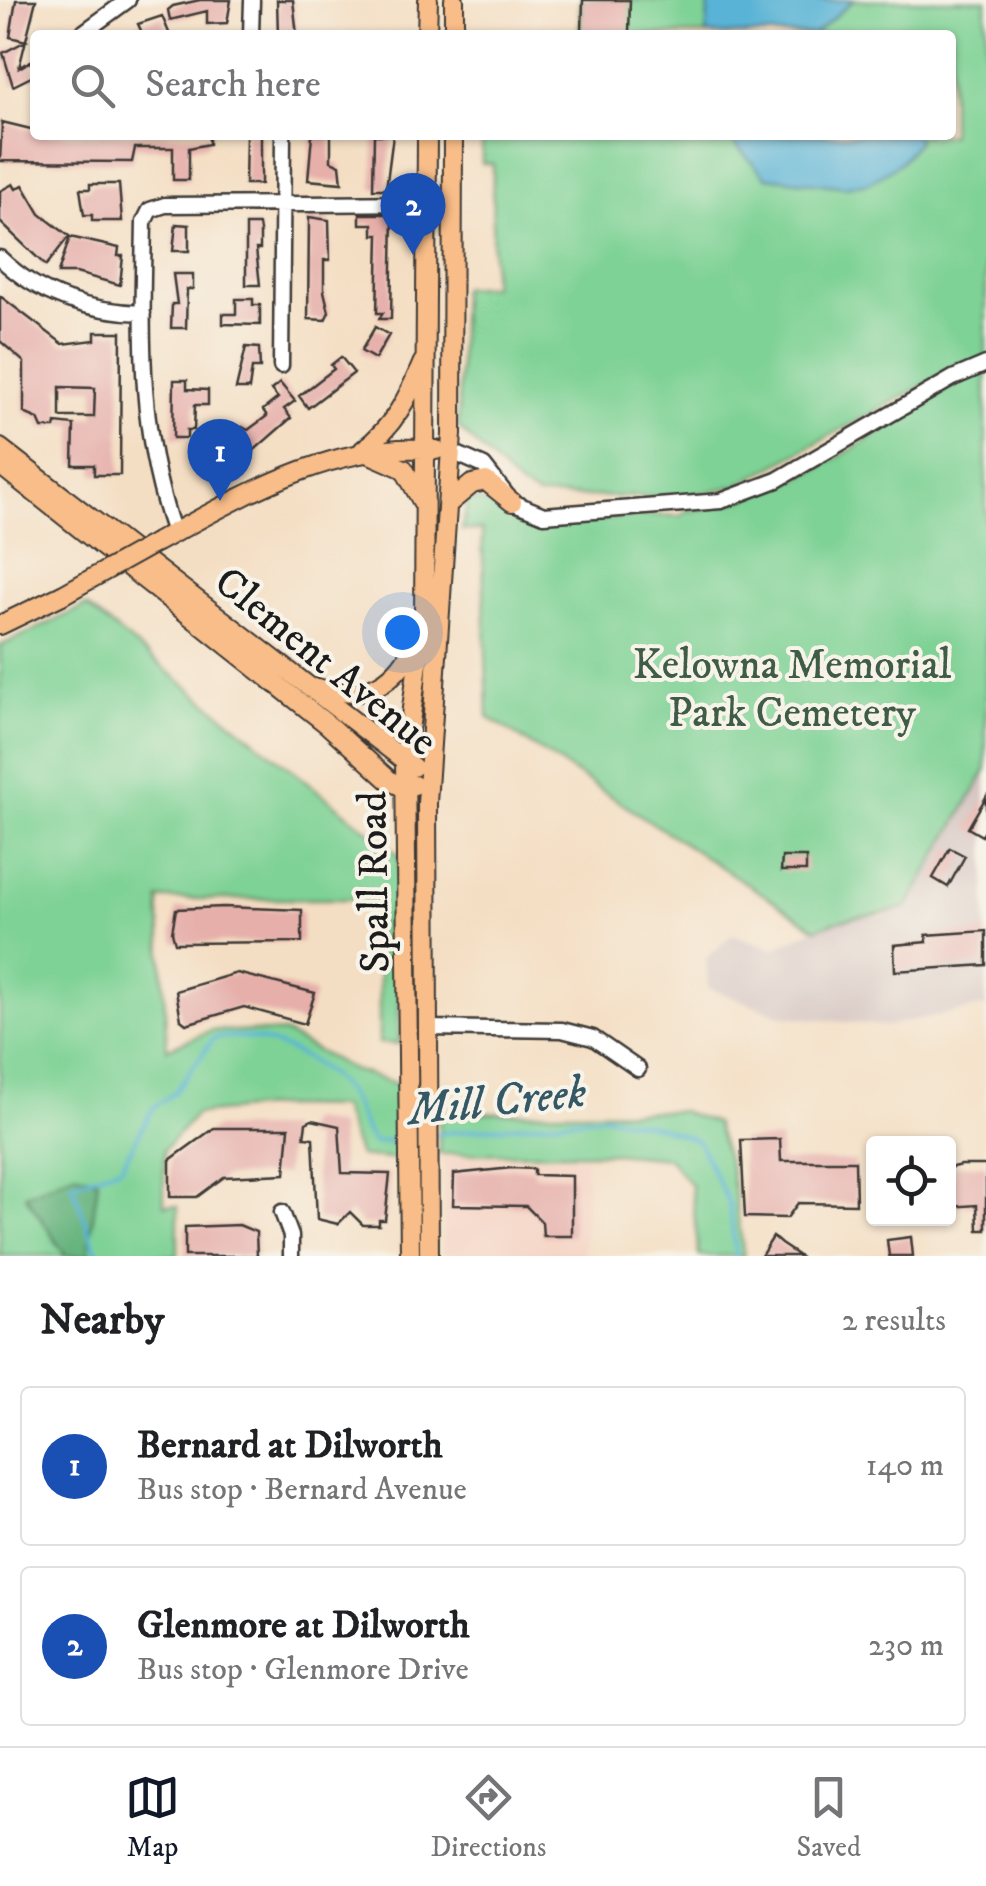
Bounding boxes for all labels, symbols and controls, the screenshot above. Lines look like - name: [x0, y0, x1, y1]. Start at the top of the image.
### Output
- search box: [30, 30, 956, 140]
- icon: search: [65, 58, 120, 113]
- text: Search here: [145, 61, 321, 109]
- pin: 2: [380, 172, 446, 255]
- pin: 1: [188, 418, 252, 501]
- street label: Clement Avenue: [203, 557, 447, 768]
- your location: [377, 607, 428, 658]
- park label: Kelowna Memorial Park Cemetery: [633, 640, 952, 740]
- street label: Spall Road: [347, 790, 403, 973]
- water label: Mill Creek: [403, 1065, 589, 1139]
- map controls: [866, 1136, 956, 1226]
- button: locate: [866, 1136, 956, 1226]
- text: Nearby: [40, 1295, 164, 1347]
- text: 2 results: [842, 1301, 946, 1341]
- text: Bernard at Dilworth: [137, 1422, 443, 1470]
- text: 1: [69, 1446, 80, 1486]
- text: 140 m: [866, 1446, 944, 1486]
- text: Bus stop · Bernard Avenue: [137, 1470, 467, 1510]
- text: Glenmore at Dilworth: [137, 1602, 470, 1650]
- text: 2: [67, 1626, 82, 1666]
- text: 230 m: [868, 1626, 944, 1666]
- text: Bus stop · Glenmore Drive: [137, 1650, 469, 1690]
- tab: Map: [125, 1770, 180, 1865]
- tab: Directions: [430, 1770, 546, 1865]
- tab: Saved: [797, 1770, 861, 1865]

